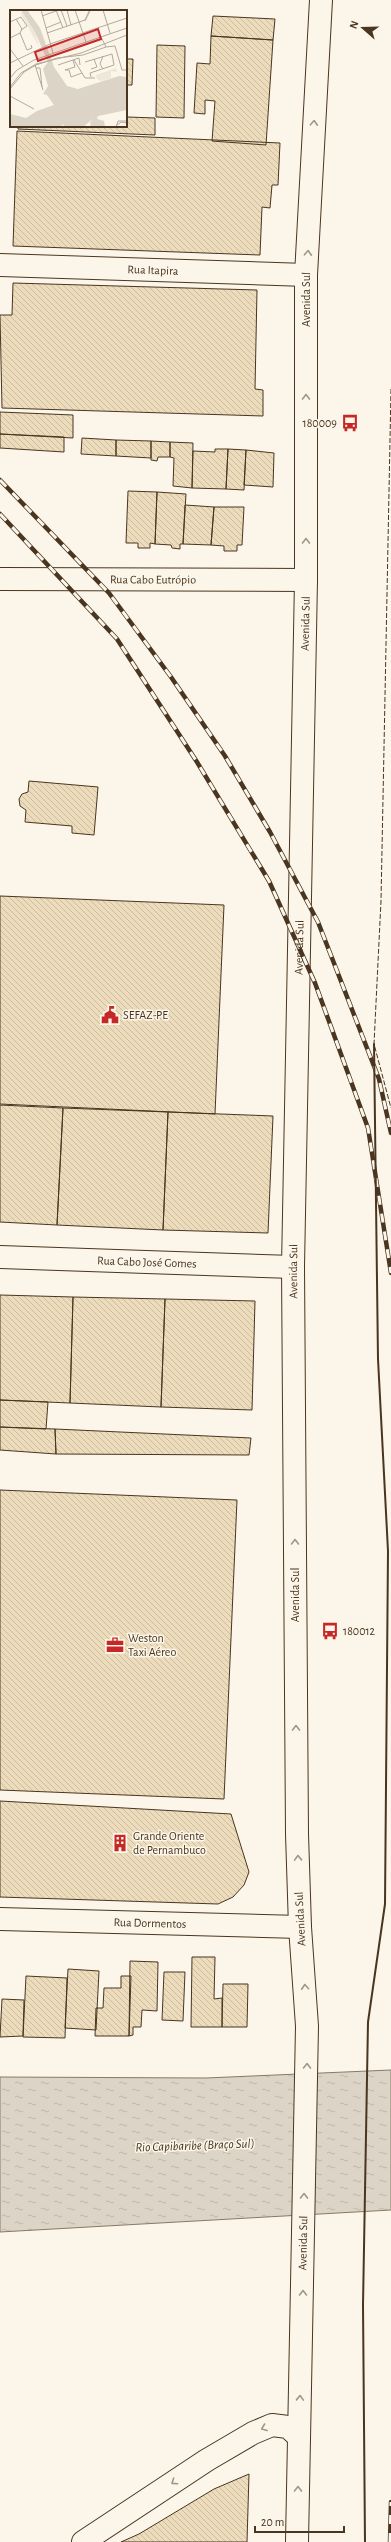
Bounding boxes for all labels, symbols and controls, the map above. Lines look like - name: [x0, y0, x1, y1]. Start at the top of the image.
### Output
- north arrow: [343, 8, 383, 48]
- inset map: [10, 10, 127, 127]
- text: N: [348, 19, 361, 30]
- one-way arrow: [310, 120, 319, 126]
- one-way arrow: [303, 250, 312, 256]
- street label: Rua Itapira: [127, 263, 179, 277]
- street label: Avenida Sul: [300, 272, 312, 327]
- one-way arrow: [302, 394, 310, 400]
- bus stop icon: 180009: [340, 413, 360, 433]
- place label: 180009: [303, 417, 337, 429]
- one-way arrow: [302, 538, 310, 544]
- street label: Rua Cabo Eutrópio: [110, 573, 196, 586]
- street label: Avenida Sul: [299, 596, 312, 651]
- street label: Avenida Sul: [293, 920, 306, 975]
- public building icon: SEFAZ-PE: [100, 1005, 120, 1025]
- place label: SEFAZ-PE: [123, 1009, 168, 1021]
- street label: Avenida Sul: [287, 1244, 299, 1299]
- street label: Rua Cabo José Gomes: [97, 1254, 197, 1270]
- one-way arrow: [291, 1539, 299, 1545]
- street label: Avenida Sul: [289, 1568, 301, 1622]
- bus stop icon: 180012: [320, 1621, 340, 1641]
- place label: 180012: [343, 1625, 376, 1637]
- place label: Weston Taxi Aéreo: [128, 1632, 176, 1658]
- office icon: Weston Taxi Aéreo: [105, 1635, 125, 1655]
- one-way arrow: [292, 1725, 300, 1731]
- place label: Grande Oriente de Pernambuco: [133, 1830, 206, 1856]
- building icon: Grande Oriente de Pernambuco: [110, 1833, 130, 1853]
- one-way arrow: [293, 1855, 302, 1861]
- street label: Avenida Sul: [293, 1891, 307, 1947]
- street label: Rua Dormentos: [113, 1916, 187, 1930]
- one-way arrow: [300, 1984, 309, 1990]
- one-way arrow: [303, 2063, 311, 2069]
- water label: Rio Capibaribe (Braço Sul): [135, 2137, 255, 2155]
- one-way arrow: [300, 2193, 308, 2199]
- street label: Avenida Sul: [296, 2216, 309, 2271]
- one-way arrow: [299, 2290, 307, 2296]
- one-way arrow: [296, 2395, 304, 2401]
- one-way arrow: [261, 2424, 268, 2432]
- one-way arrow: [171, 2477, 178, 2484]
- one-way arrow: [294, 2486, 302, 2492]
- scale bar: [255, 2508, 344, 2534]
- text: 20 m: [261, 2516, 284, 2528]

